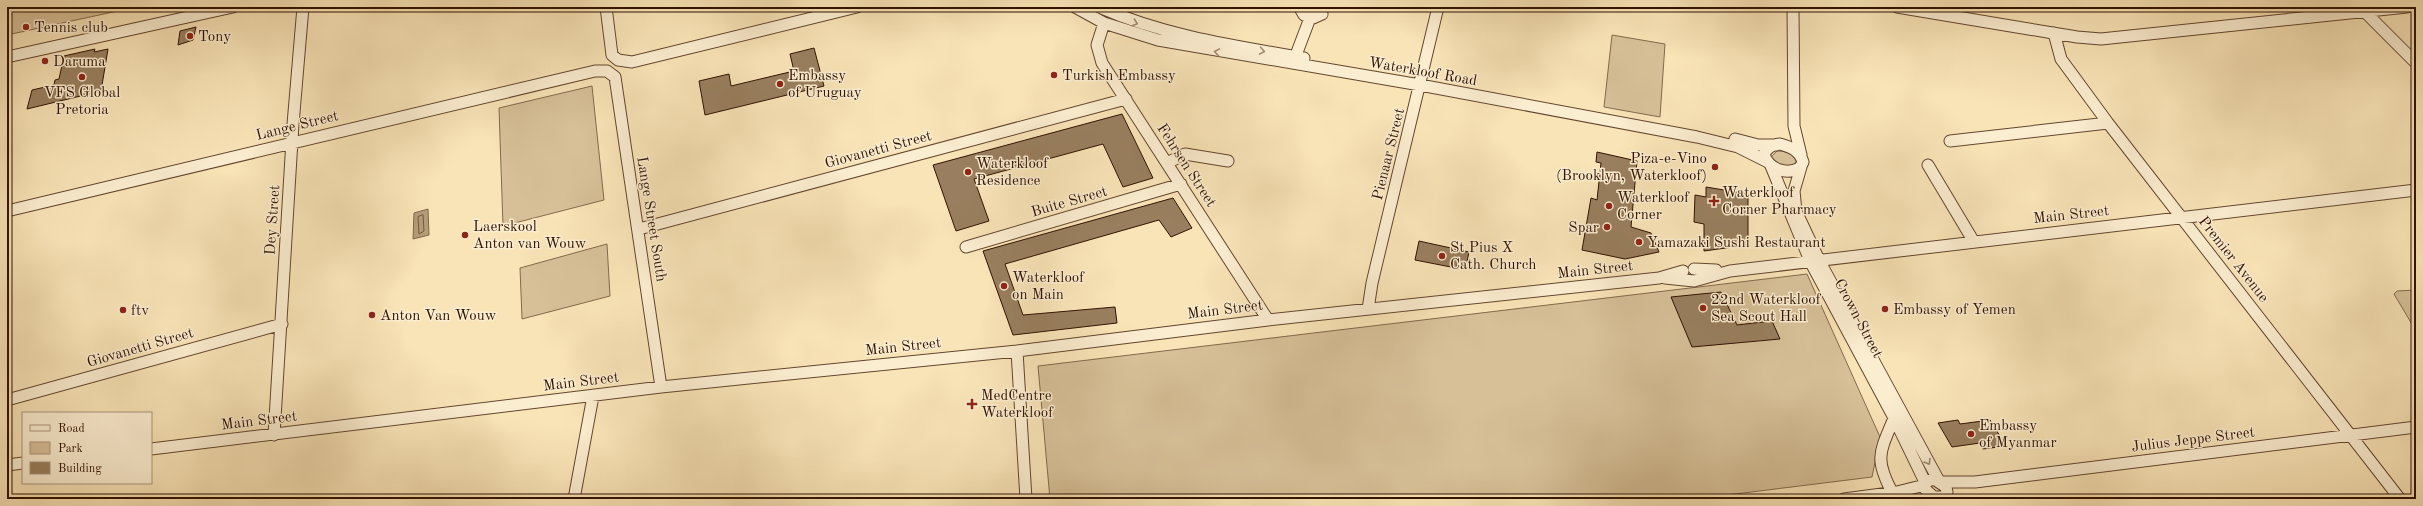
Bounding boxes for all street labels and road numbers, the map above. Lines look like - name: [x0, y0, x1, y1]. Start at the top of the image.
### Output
- street label: Waterkloof Road: [1367, 56, 1478, 89]
- street label: Pienaar Street: [1371, 107, 1408, 202]
- street label: Lange Street: [255, 109, 340, 144]
- street label: Fehrsen Street: [1153, 122, 1218, 210]
- street label: Giovanetti Street: [823, 129, 933, 172]
- street label: Lange Street South: [633, 155, 668, 283]
- street label: Dey Street: [264, 184, 283, 256]
- street label: Buite Street: [1030, 184, 1109, 220]
- street label: Main Street: [2033, 204, 2110, 227]
- street label: Premier Avenue: [2195, 214, 2271, 306]
- street label: Main Street: [1557, 259, 1634, 282]
- street label: Crown Street: [1831, 277, 1885, 361]
- street label: Main Street: [1187, 298, 1264, 323]
- street label: Giovanetti Street: [85, 326, 195, 371]
- street label: Main Street: [865, 336, 942, 359]
- street label: Main Street: [543, 370, 620, 395]
- street label: Main Street: [221, 409, 298, 434]
- street label: Julius Jeppe Street: [2131, 425, 2256, 456]

